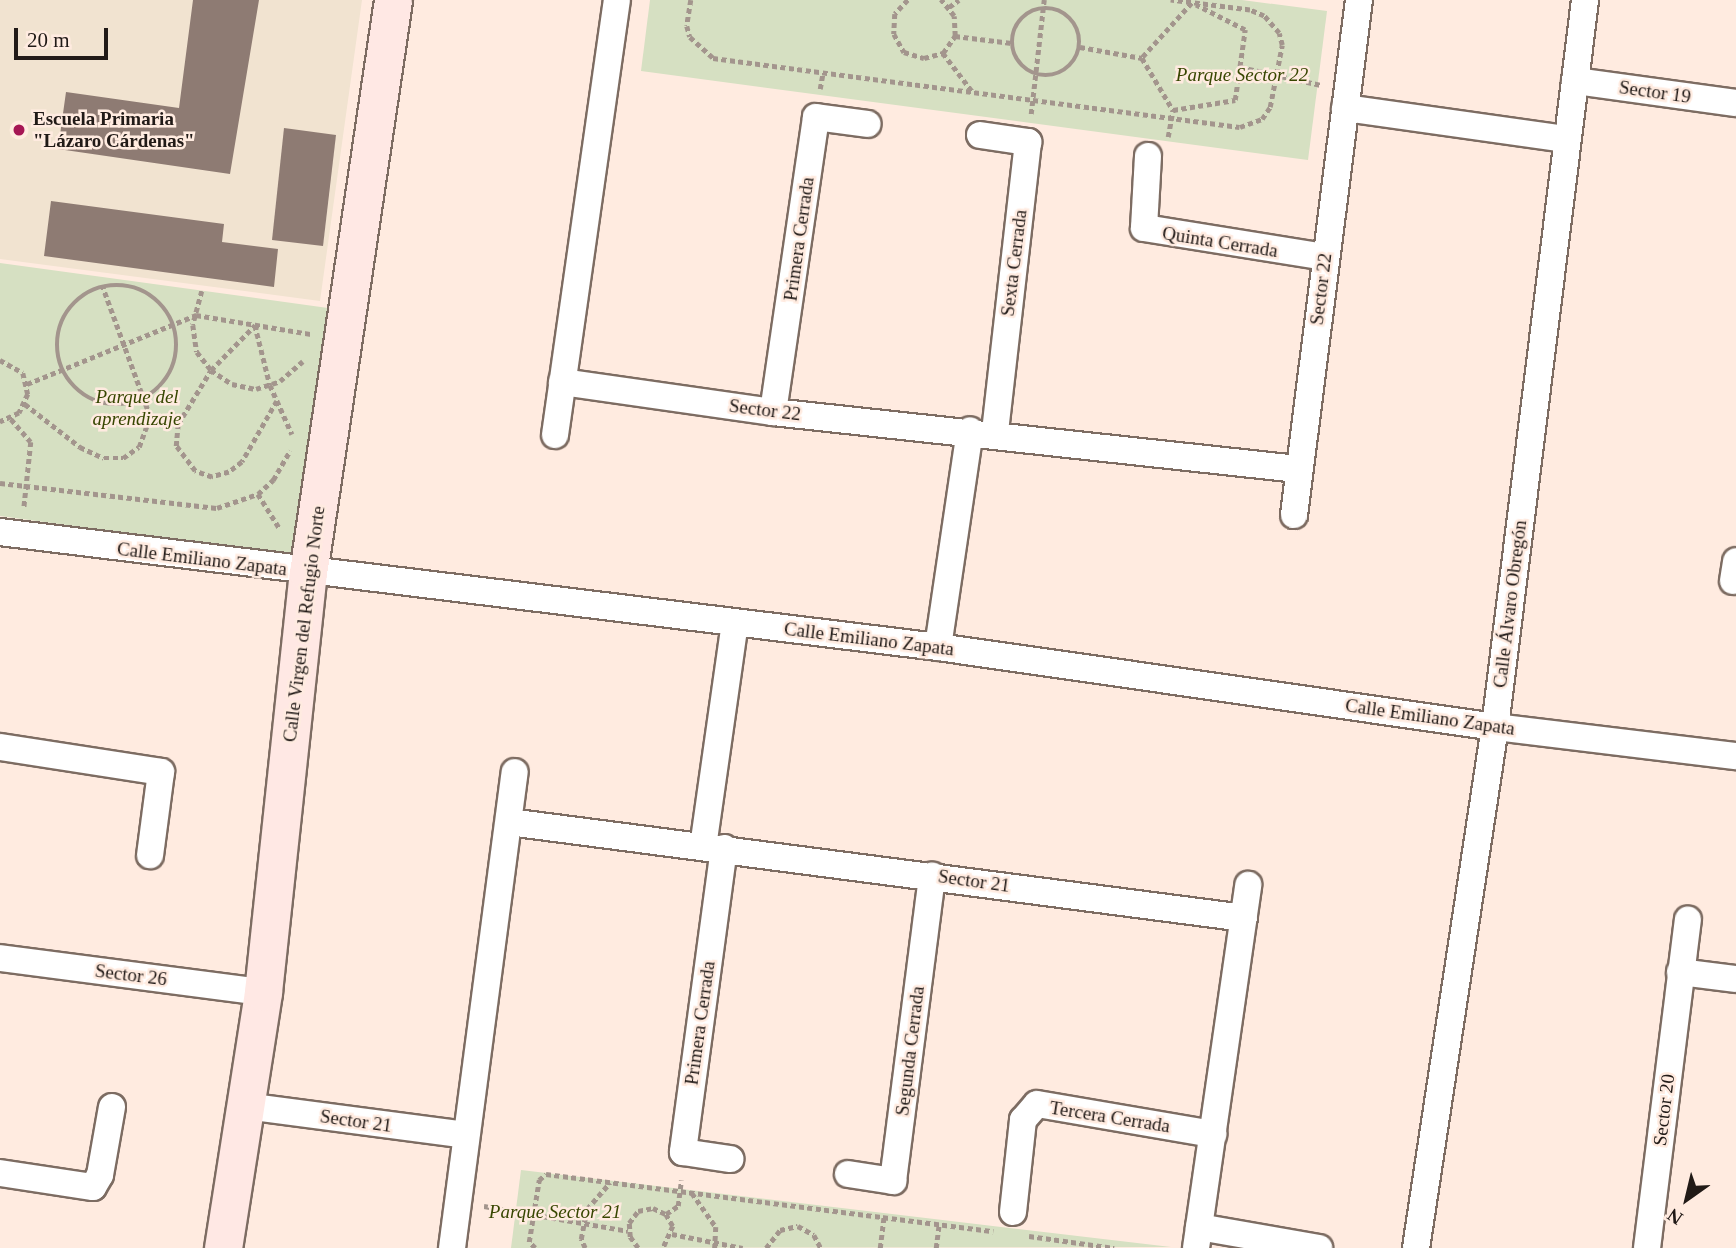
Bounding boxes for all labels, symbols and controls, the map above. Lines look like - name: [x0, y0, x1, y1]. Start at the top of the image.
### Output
- scale bar: [18, 14, 112, 58]
- text: 20 m: [27, 28, 70, 52]
- park label: Parque Sector 22: [1176, 64, 1308, 86]
- street label: Sector 19: [1618, 76, 1692, 108]
- place label: Escuela Primaria "Lázaro Cárdenas": [33, 108, 195, 152]
- marker: Escuela Primaria "Lázaro Cárdenas": [11, 122, 27, 138]
- street label: Primera Cerrada: [779, 176, 819, 302]
- street label: Sexta Cerrada: [996, 208, 1032, 318]
- street label: Quinta Cerrada: [1161, 222, 1279, 262]
- street label: Sector 22: [1305, 252, 1337, 326]
- park label: Parque del aprendizaje: [92, 386, 182, 430]
- street label: Sector 22: [728, 394, 802, 426]
- street label: Calle Virgen del Refugio Norte: [278, 504, 330, 744]
- street label: Calle Álvaro Obregón: [1488, 519, 1532, 689]
- street label: Calle Emiliano Zapata: [116, 537, 288, 581]
- street label: Calle Emiliano Zapata: [783, 617, 955, 661]
- street label: Calle Emiliano Zapata: [1344, 694, 1516, 740]
- street label: Sector 21: [937, 865, 1011, 897]
- street label: Sector 26: [94, 959, 168, 991]
- street label: Primera Cerrada: [680, 960, 720, 1086]
- street label: Segunda Cerrada: [891, 985, 929, 1117]
- street label: Sector 20: [1648, 1073, 1680, 1147]
- street label: Tercera Cerrada: [1048, 1096, 1172, 1138]
- street label: Sector 21: [319, 1105, 393, 1137]
- north arrow: [1652, 1164, 1722, 1234]
- park label: Parque Sector 21: [489, 1201, 621, 1223]
- text: N: [1663, 1204, 1687, 1229]

